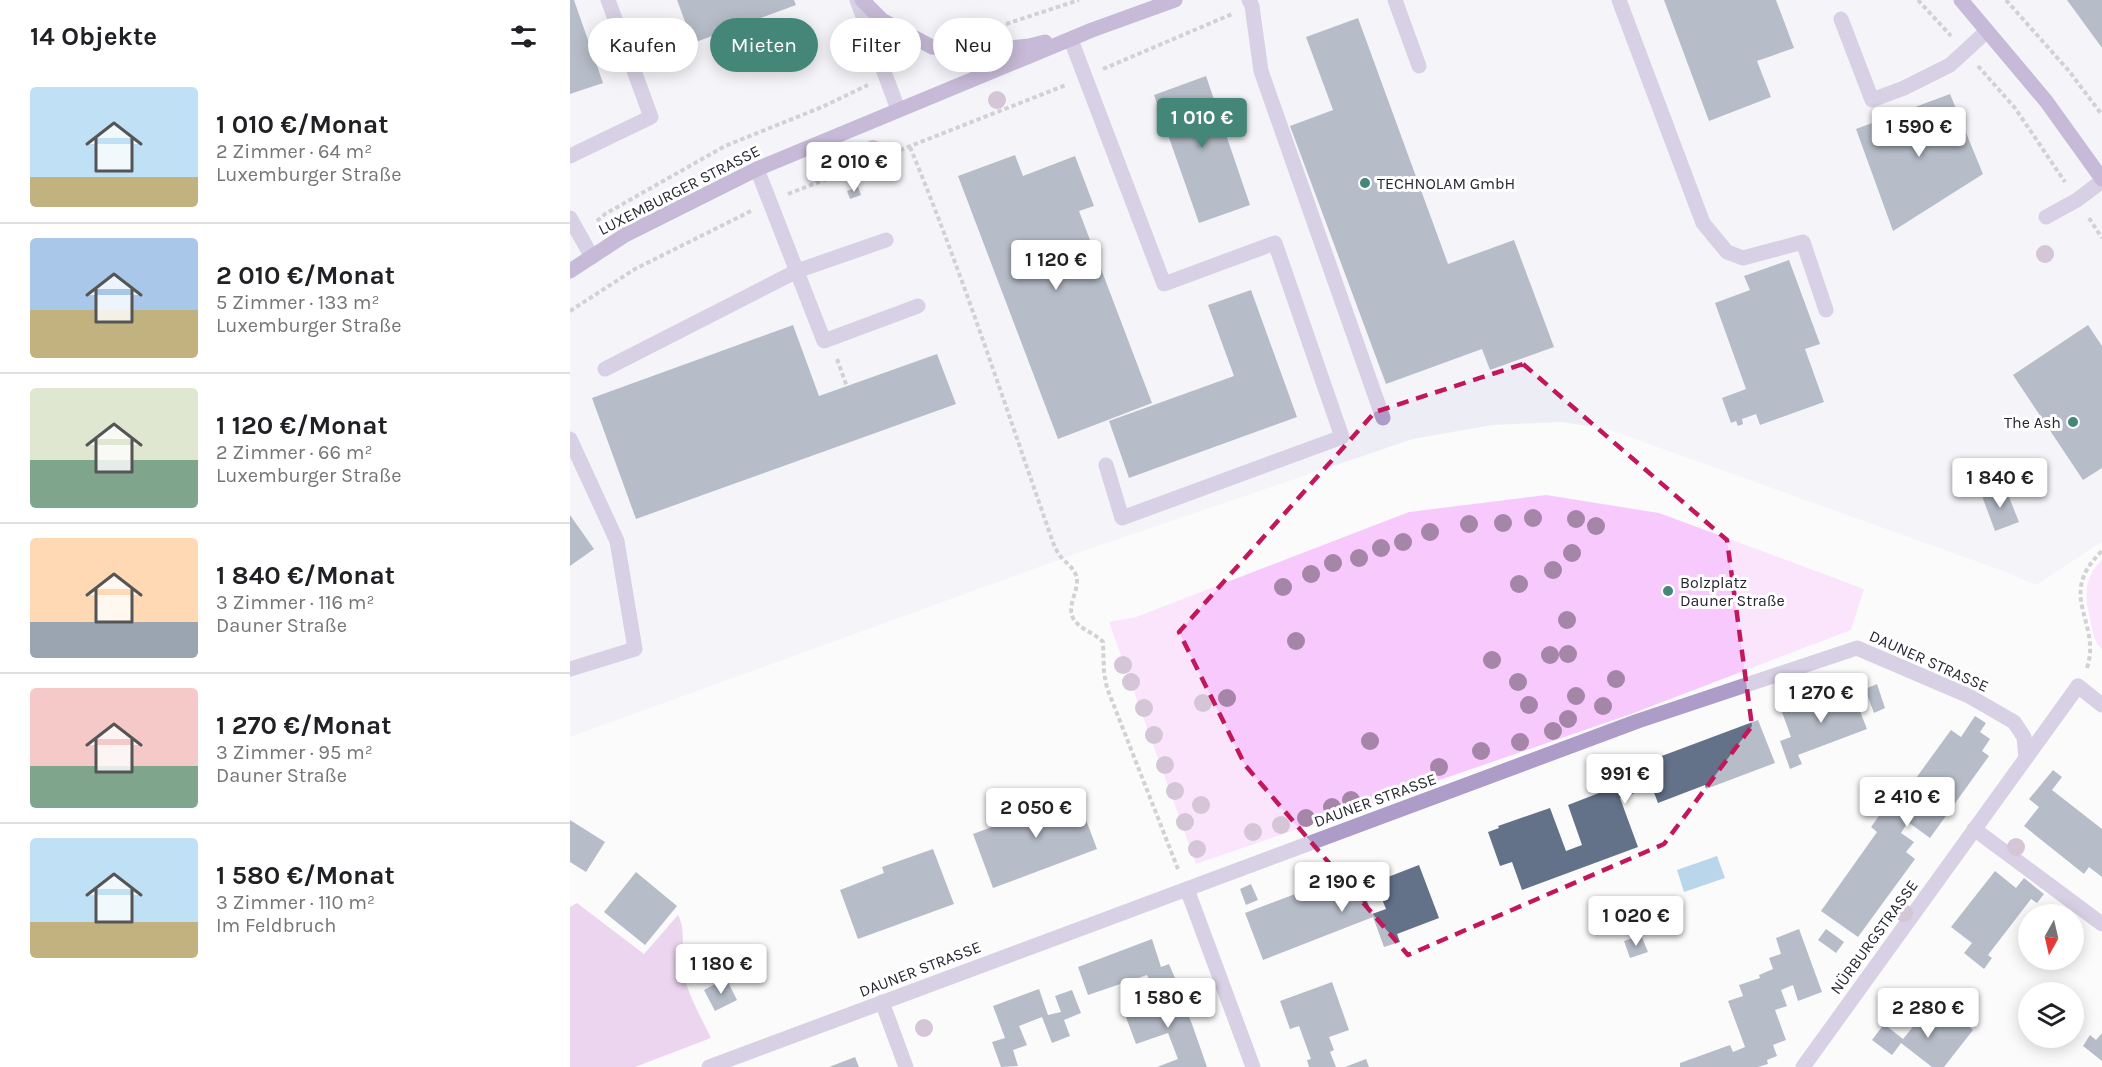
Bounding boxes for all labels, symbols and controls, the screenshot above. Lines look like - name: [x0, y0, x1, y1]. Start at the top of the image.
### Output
- chip: Kaufen: [588, 18, 698, 72]
- chip: Mieten: [710, 18, 818, 72]
- chip: Filter: [830, 18, 921, 72]
- chip: Neu: [933, 18, 1013, 72]
- icon: filters: [507, 20, 540, 53]
- text: 14 Objekte: [30, 21, 157, 52]
- pin: 1 010 €: [1147, 98, 1257, 149]
- text: 1 010 €: [1171, 106, 1233, 129]
- pin: 1 590 €: [1864, 107, 1974, 158]
- text: 1 010 €/Monat: [216, 109, 388, 140]
- icon: home: [78, 111, 150, 183]
- text: 1 590 €: [1886, 115, 1952, 138]
- text: 2 Zimmer · 64 m²: [216, 140, 372, 163]
- street label: LUXEMBURGER STRASSE: [595, 141, 763, 239]
- pin: 2 010 €: [799, 142, 909, 193]
- text: 2 010 €: [820, 150, 888, 173]
- text: Luxemburger Straße: [216, 163, 401, 186]
- place label: TECHNOLAM GmbH: [1377, 174, 1515, 193]
- marker: TECHNOLAM GmbH: [1358, 176, 1372, 190]
- pin: 1 120 €: [1001, 240, 1111, 291]
- text: 1 120 €: [1025, 248, 1087, 271]
- text: 2 010 €/Monat: [216, 260, 395, 291]
- icon: home: [78, 262, 150, 334]
- text: 5 Zimmer · 133 m²: [216, 291, 380, 314]
- text: Luxemburger Straße: [216, 314, 401, 337]
- text: 1 120 €/Monat: [216, 410, 388, 441]
- icon: home: [78, 412, 150, 484]
- place label: The Ash: [2004, 413, 2061, 432]
- marker: The Ash: [2066, 415, 2080, 429]
- text: 2 Zimmer · 66 m²: [216, 441, 373, 464]
- pin: 1 840 €: [1945, 458, 2055, 509]
- text: Luxemburger Straße: [216, 464, 401, 487]
- text: 1 840 €: [1966, 466, 2034, 489]
- text: 1 840 €/Monat: [216, 560, 395, 591]
- icon: home: [78, 562, 150, 634]
- place label: Bolzplatz Dauner Straße: [1680, 573, 1785, 610]
- marker: Bolzplatz Dauner Straße: [1661, 584, 1675, 598]
- text: 3 Zimmer · 116 m²: [216, 591, 375, 614]
- text: Dauner Straße: [216, 614, 347, 637]
- street label: DAUNER STRASSE: [1866, 626, 1992, 696]
- pin: 1 270 €: [1766, 673, 1876, 724]
- text: 1 270 €: [1789, 681, 1853, 704]
- text: 1 270 €/Monat: [216, 710, 391, 741]
- icon: home: [78, 712, 150, 784]
- text: 3 Zimmer · 95 m²: [216, 741, 373, 764]
- pin: 991 €: [1583, 754, 1667, 805]
- text: 991 €: [1600, 762, 1650, 785]
- text: Dauner Straße: [216, 764, 347, 787]
- street label: DAUNER STRASSE: [1311, 769, 1439, 831]
- pin: 2 410 €: [1852, 777, 1962, 828]
- text: 2 410 €: [1874, 785, 1940, 808]
- pin: 2 050 €: [981, 788, 1091, 839]
- text: 2 050 €: [1000, 796, 1072, 819]
- text: 1 580 €/Monat: [216, 860, 395, 891]
- icon: home: [78, 862, 150, 934]
- pin: 2 190 €: [1287, 862, 1397, 913]
- text: 2 190 €: [1309, 870, 1375, 893]
- street label: NÜRBURGSTRASSE: [1826, 876, 1922, 998]
- text: 3 Zimmer · 110 m²: [216, 891, 375, 914]
- pin: 1 020 €: [1581, 896, 1691, 947]
- text: 1 020 €: [1602, 904, 1670, 927]
- north arrow: [2018, 904, 2084, 970]
- map controls: [2018, 904, 2084, 1048]
- text: Im Feldbruch: [216, 914, 336, 937]
- street label: DAUNER STRASSE: [856, 937, 984, 1001]
- pin: 1 180 €: [666, 944, 776, 995]
- text: 1 180 €: [690, 952, 752, 975]
- pin: 1 580 €: [1113, 978, 1223, 1029]
- button: layers: [2018, 982, 2084, 1048]
- text: 1 580 €: [1134, 986, 1202, 1009]
- pin: 2 280 €: [1873, 988, 1983, 1039]
- text: 2 280 €: [1892, 996, 1964, 1019]

